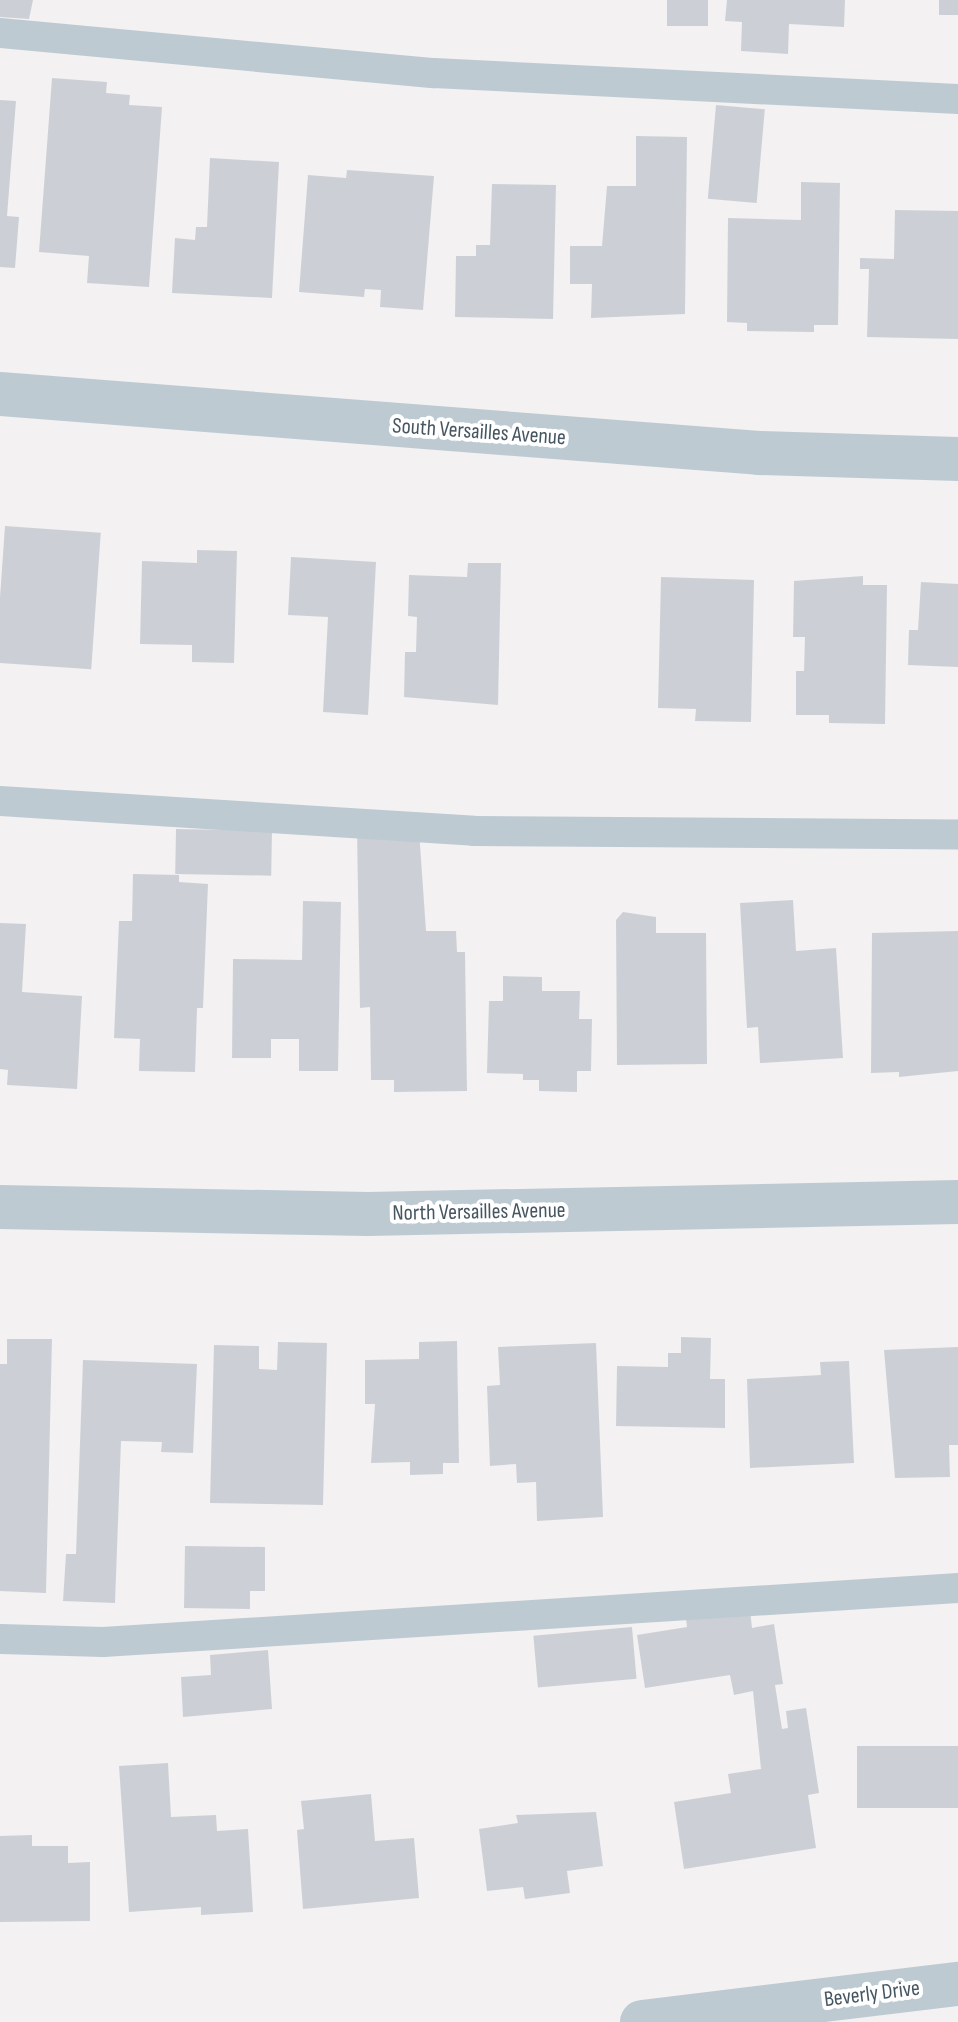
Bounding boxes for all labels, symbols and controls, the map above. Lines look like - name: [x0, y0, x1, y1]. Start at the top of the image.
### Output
- street label: South Versailles Avenue: [391, 413, 567, 451]
- street label: North Versailles Avenue: [392, 1197, 566, 1227]
- street label: Beverly Drive: [823, 1975, 921, 2013]

